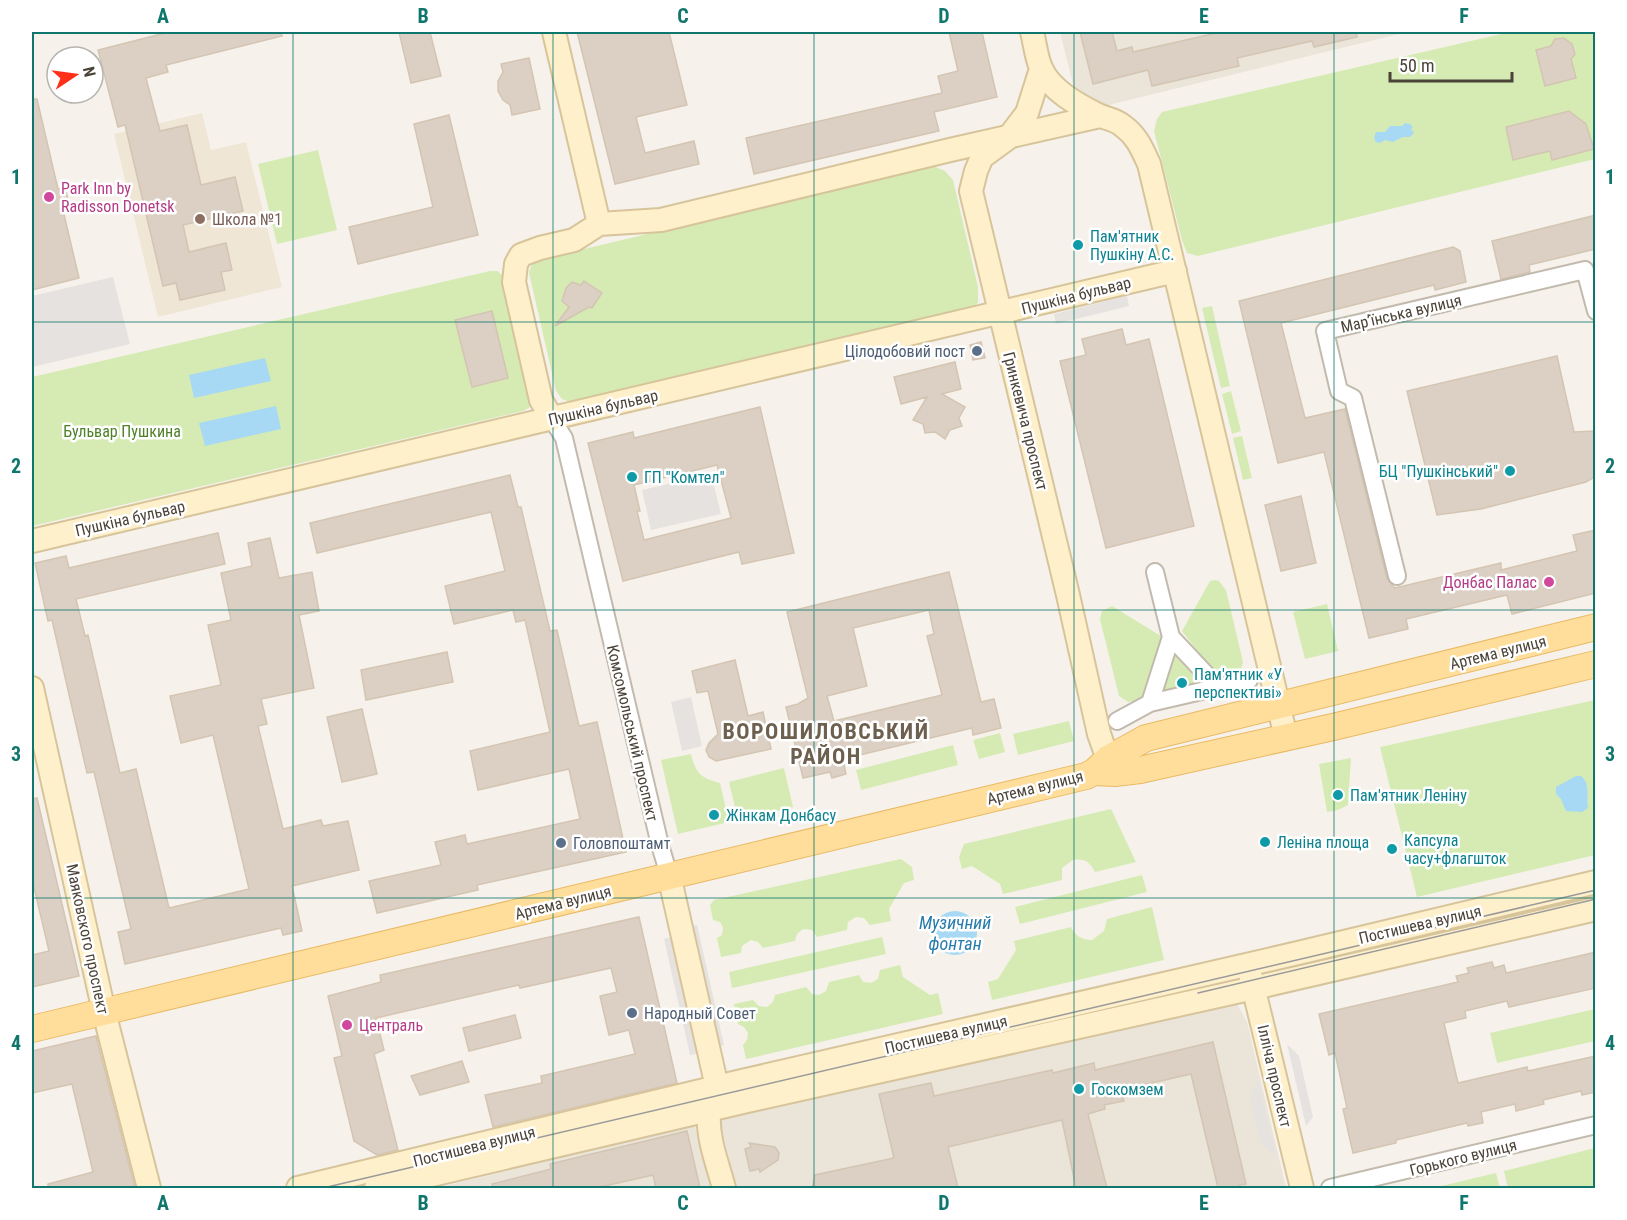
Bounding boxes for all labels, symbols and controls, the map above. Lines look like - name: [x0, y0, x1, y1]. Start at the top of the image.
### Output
- text: A: [157, 4, 169, 28]
- text: B: [417, 4, 429, 28]
- text: C: [677, 4, 689, 28]
- text: D: [938, 4, 950, 28]
- text: E: [1199, 4, 1209, 28]
- text: F: [1459, 4, 1469, 28]
- north arrow: [45, 45, 105, 105]
- scale bar: [1390, 45, 1512, 83]
- text: 50 m: [1399, 55, 1434, 76]
- text: N: [79, 65, 99, 79]
- text: 1: [11, 165, 21, 189]
- text: 1: [1605, 165, 1615, 189]
- place label: Park Inn by Radisson Donetsk: [61, 179, 175, 216]
- marker: Park Inn by Radisson Donetsk: [42, 190, 56, 204]
- place label: Школа №1: [212, 210, 282, 229]
- marker: Школа №1: [193, 212, 207, 226]
- place label: Пам'ятник Пушкіну А.С.: [1090, 227, 1174, 264]
- marker: Пам'ятник Пушкіну А.С.: [1071, 238, 1085, 252]
- street label: Пушкіна бульвар: [1019, 273, 1133, 318]
- street label: Мар’їнська вулиця: [1339, 290, 1463, 337]
- place label: Цілодобовий пост: [845, 342, 965, 361]
- marker: Цілодобовий пост: [970, 344, 984, 358]
- street label: Гринкевича проспект: [999, 350, 1052, 493]
- street label: Пушкіна бульвар: [546, 386, 660, 429]
- park label: Бульвар Пушкина: [63, 422, 181, 441]
- text: 2: [11, 454, 21, 478]
- text: 2: [1605, 454, 1615, 478]
- place label: БЦ "Пушкінський": [1379, 462, 1498, 481]
- marker: БЦ "Пушкінський": [1503, 464, 1517, 478]
- place label: ГП "Комтел": [644, 468, 725, 487]
- marker: ГП "Комтел": [625, 470, 639, 484]
- street label: Пушкіна бульвар: [73, 497, 187, 540]
- place label: Донбас Палас: [1443, 573, 1537, 592]
- marker: Донбас Палас: [1542, 575, 1556, 589]
- street label: Артема вулиця: [1448, 631, 1548, 674]
- street label: Комсомольський проспект: [603, 643, 662, 824]
- place label: Пам'ятник «У перспективі»: [1194, 665, 1283, 702]
- marker: Пам'ятник «У перспективі»: [1175, 676, 1189, 690]
- district label: ВОРОШИЛОВСЬКИЙ РАЙОН: [722, 719, 930, 769]
- text: 3: [11, 742, 21, 766]
- text: 3: [1605, 742, 1615, 766]
- street label: Артема вулиця: [985, 766, 1085, 809]
- place label: Пам'ятник Леніну: [1350, 786, 1467, 805]
- marker: Пам'ятник Леніну: [1331, 788, 1345, 802]
- place label: Жінкам Донбасу: [726, 806, 836, 825]
- marker: Жінкам Донбасу: [707, 808, 721, 822]
- place label: Капсула часу+флагшток: [1404, 831, 1507, 868]
- place label: Леніна площа: [1277, 833, 1369, 852]
- place label: Головпоштамт: [573, 834, 671, 853]
- marker: Леніна площа: [1258, 835, 1272, 849]
- marker: Головпоштамт: [554, 836, 568, 850]
- marker: Капсула часу+флагшток: [1385, 842, 1399, 856]
- street label: Маяковского проспект: [62, 862, 113, 1016]
- street label: Артема вулиця: [513, 881, 613, 924]
- street label: Постишева вулиця: [1357, 901, 1483, 948]
- water label: Музичний фонтан: [919, 912, 991, 954]
- place label: Народный Совет: [644, 1004, 756, 1023]
- marker: Народный Совет: [625, 1006, 639, 1020]
- street label: Постишева вулиця: [883, 1011, 1009, 1058]
- place label: Централь: [359, 1016, 423, 1035]
- marker: Централь: [340, 1018, 354, 1032]
- street label: Ілліча проспект: [1253, 1023, 1296, 1129]
- text: 4: [11, 1031, 21, 1055]
- text: 4: [1605, 1031, 1615, 1055]
- place label: Госкомзем: [1091, 1080, 1164, 1099]
- marker: Госкомзем: [1072, 1082, 1086, 1096]
- street label: Постишева вулиця: [411, 1122, 537, 1171]
- street label: Горького вулиця: [1408, 1135, 1519, 1180]
- text: A: [157, 1191, 169, 1215]
- text: B: [417, 1191, 429, 1215]
- text: C: [677, 1191, 689, 1215]
- text: D: [938, 1191, 950, 1215]
- text: E: [1199, 1191, 1209, 1215]
- text: F: [1459, 1191, 1469, 1215]

